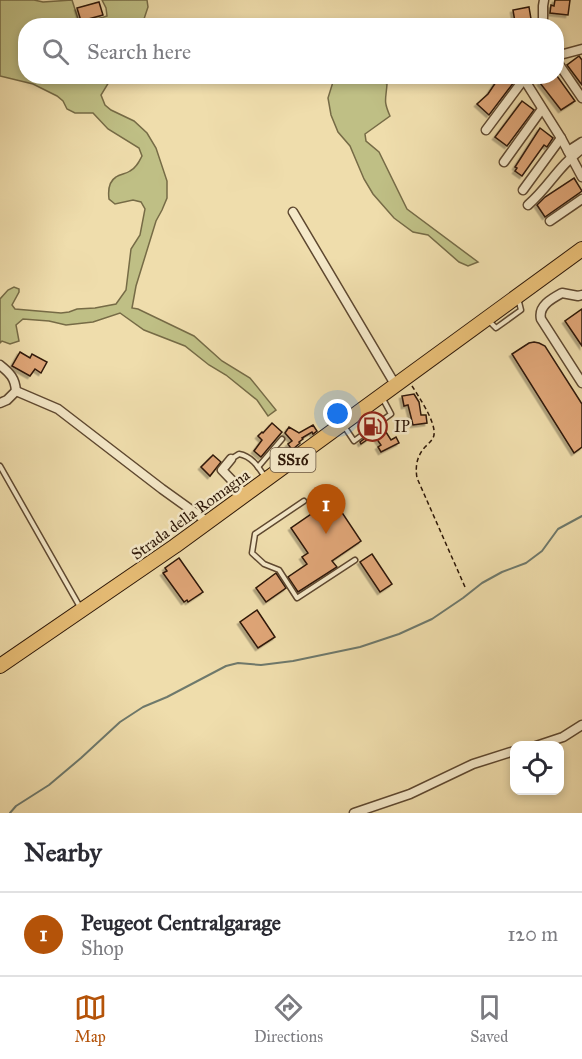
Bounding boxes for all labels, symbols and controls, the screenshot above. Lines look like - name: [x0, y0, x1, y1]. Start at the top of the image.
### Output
- search box: [18, 18, 564, 84]
- icon: search: [39, 35, 72, 68]
- text: Search here: [87, 38, 191, 65]
- your location: [323, 399, 352, 428]
- fuel station icon: IP: [357, 410, 389, 442]
- place label: IP: [394, 417, 410, 436]
- road number: SS16: [270, 448, 316, 472]
- street label: Strada della Romagna: [127, 465, 254, 565]
- pin: 1: [306, 484, 346, 534]
- map controls: [510, 741, 564, 795]
- button: locate: [510, 741, 564, 795]
- text: Nearby: [24, 836, 102, 868]
- text: Peugeot Centralgarage: [81, 909, 281, 936]
- text: 1: [40, 922, 47, 946]
- text: 120 m: [507, 922, 558, 946]
- text: Shop: [81, 936, 124, 960]
- tab: Map: [74, 991, 107, 1046]
- tab: Directions: [254, 991, 323, 1046]
- tab: Saved: [470, 991, 508, 1046]

